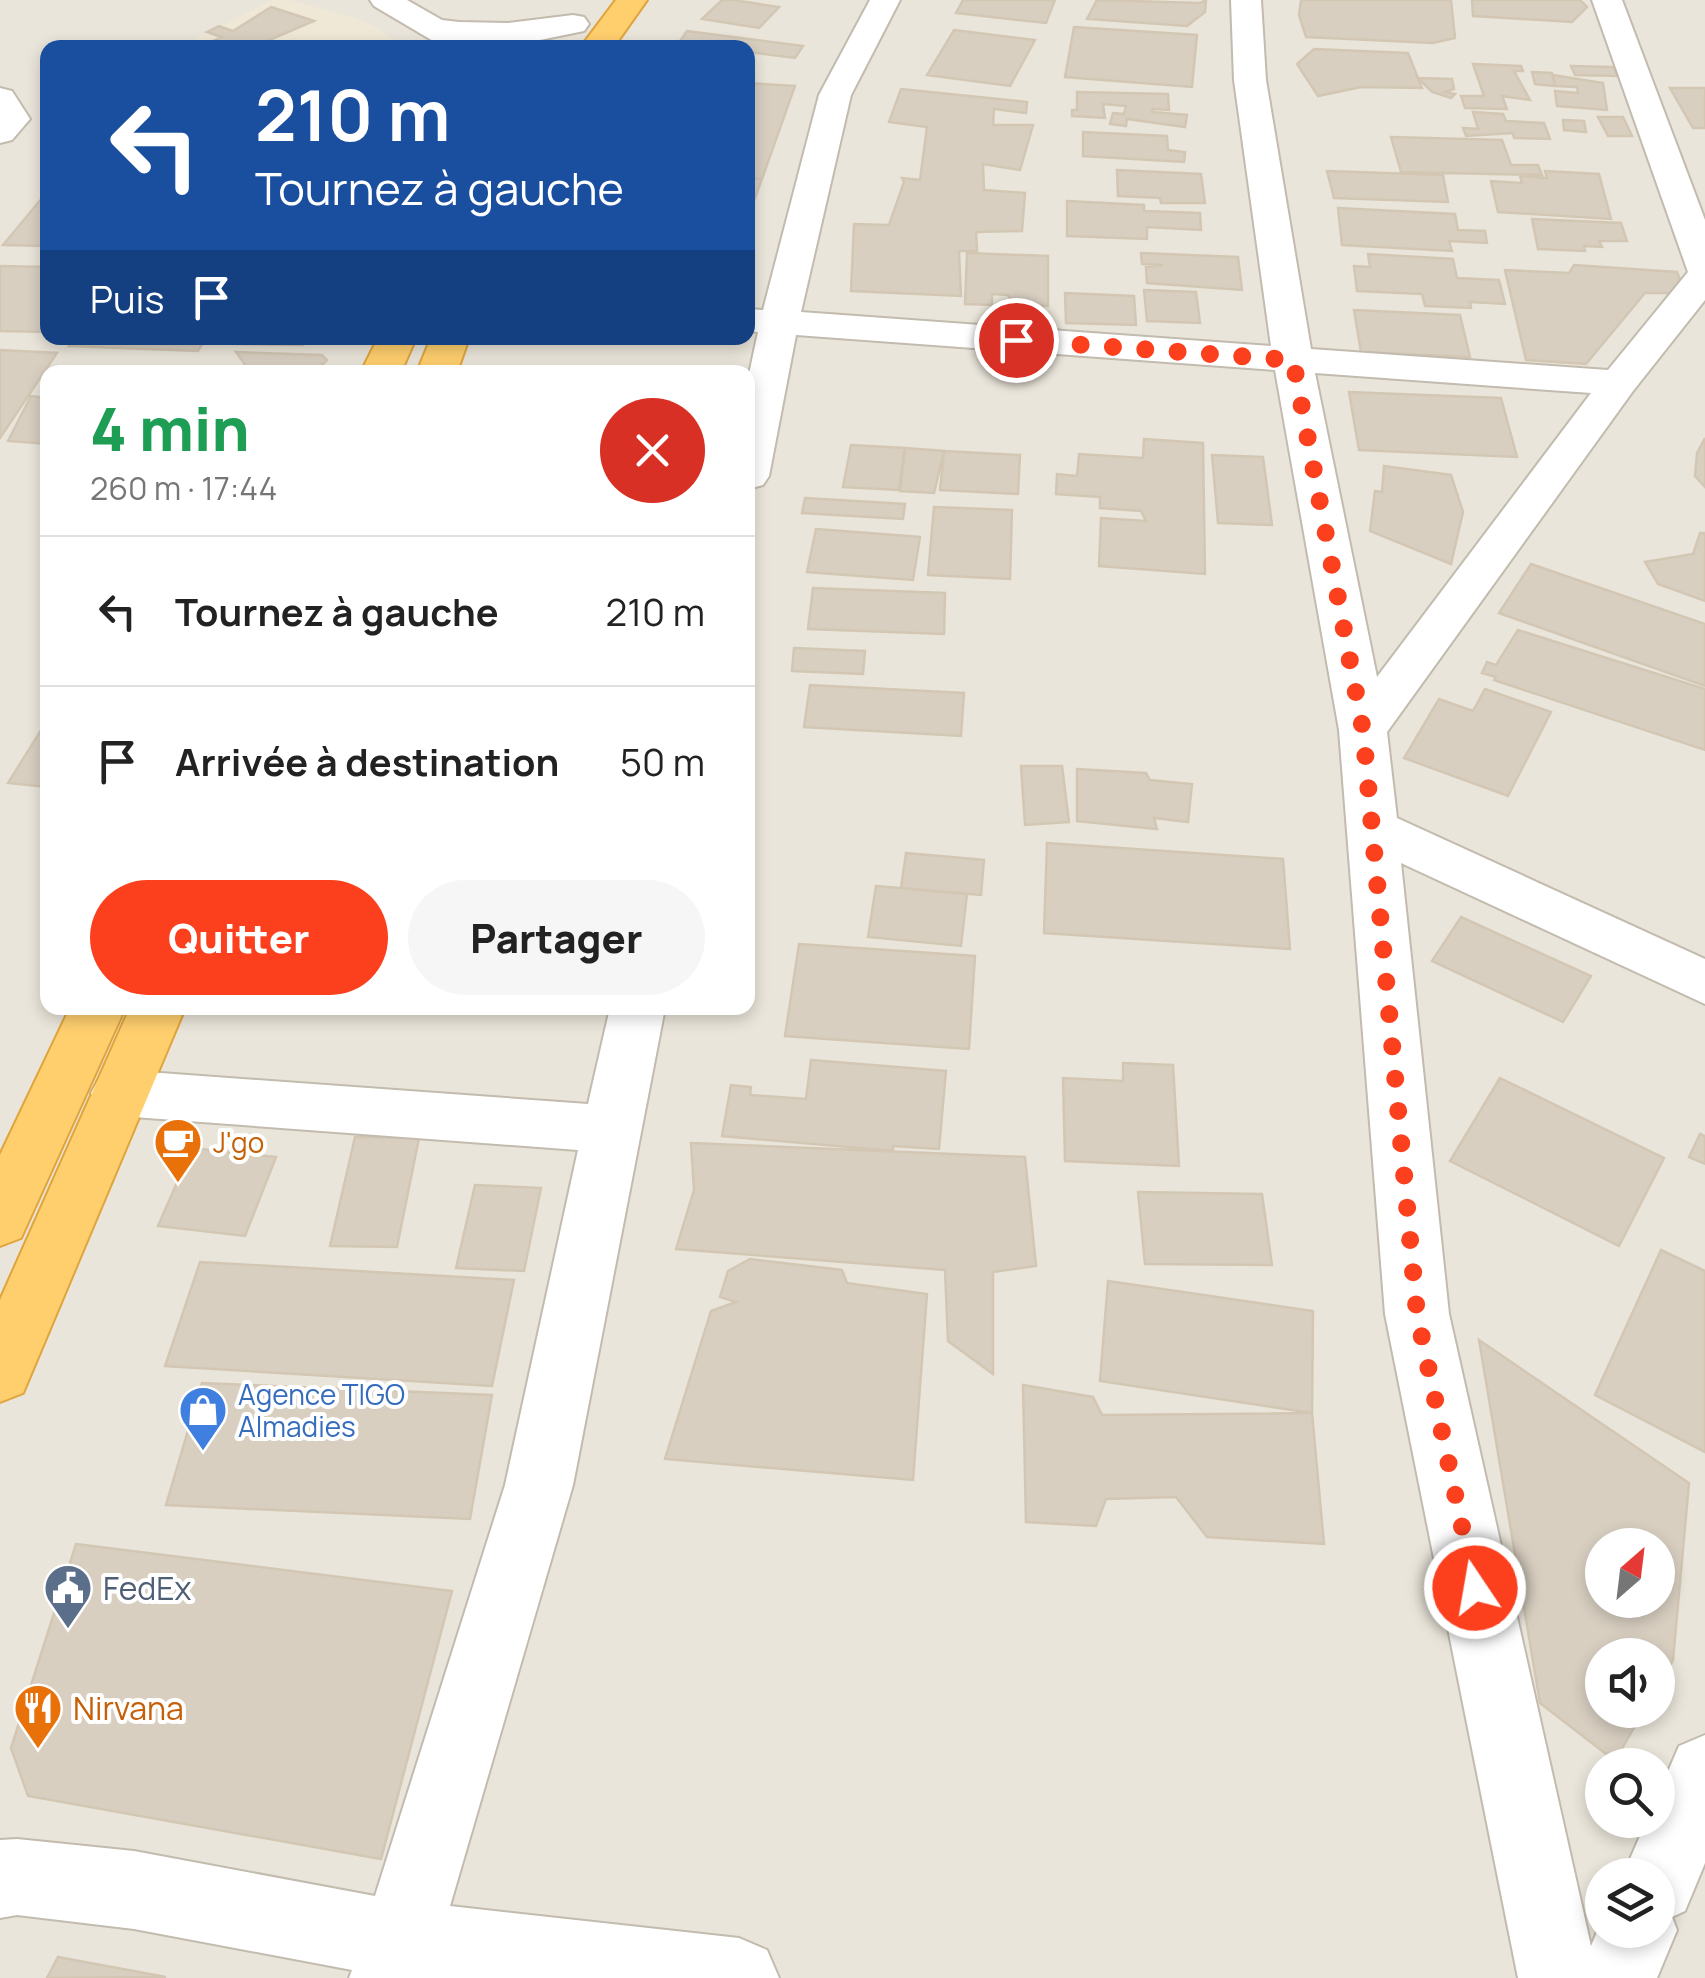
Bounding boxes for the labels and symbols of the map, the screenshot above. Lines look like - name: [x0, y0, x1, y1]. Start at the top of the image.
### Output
- pin: [974, 298, 1059, 383]
- cafe icon: J'go: [152, 1116, 204, 1184]
- place label: J'go: [213, 1123, 264, 1161]
- place label: Agence TIGO Almadies: [238, 1375, 405, 1445]
- shop icon: Agence TIGO Almadies: [177, 1384, 229, 1452]
- north arrow: [1585, 1528, 1675, 1618]
- position arrow: [1423, 1536, 1527, 1640]
- public building icon: FedEx: [42, 1562, 94, 1630]
- place label: FedEx: [103, 1566, 192, 1610]
- restaurant icon: Nirvana: [12, 1682, 64, 1750]
- place label: Nirvana: [73, 1686, 184, 1730]

